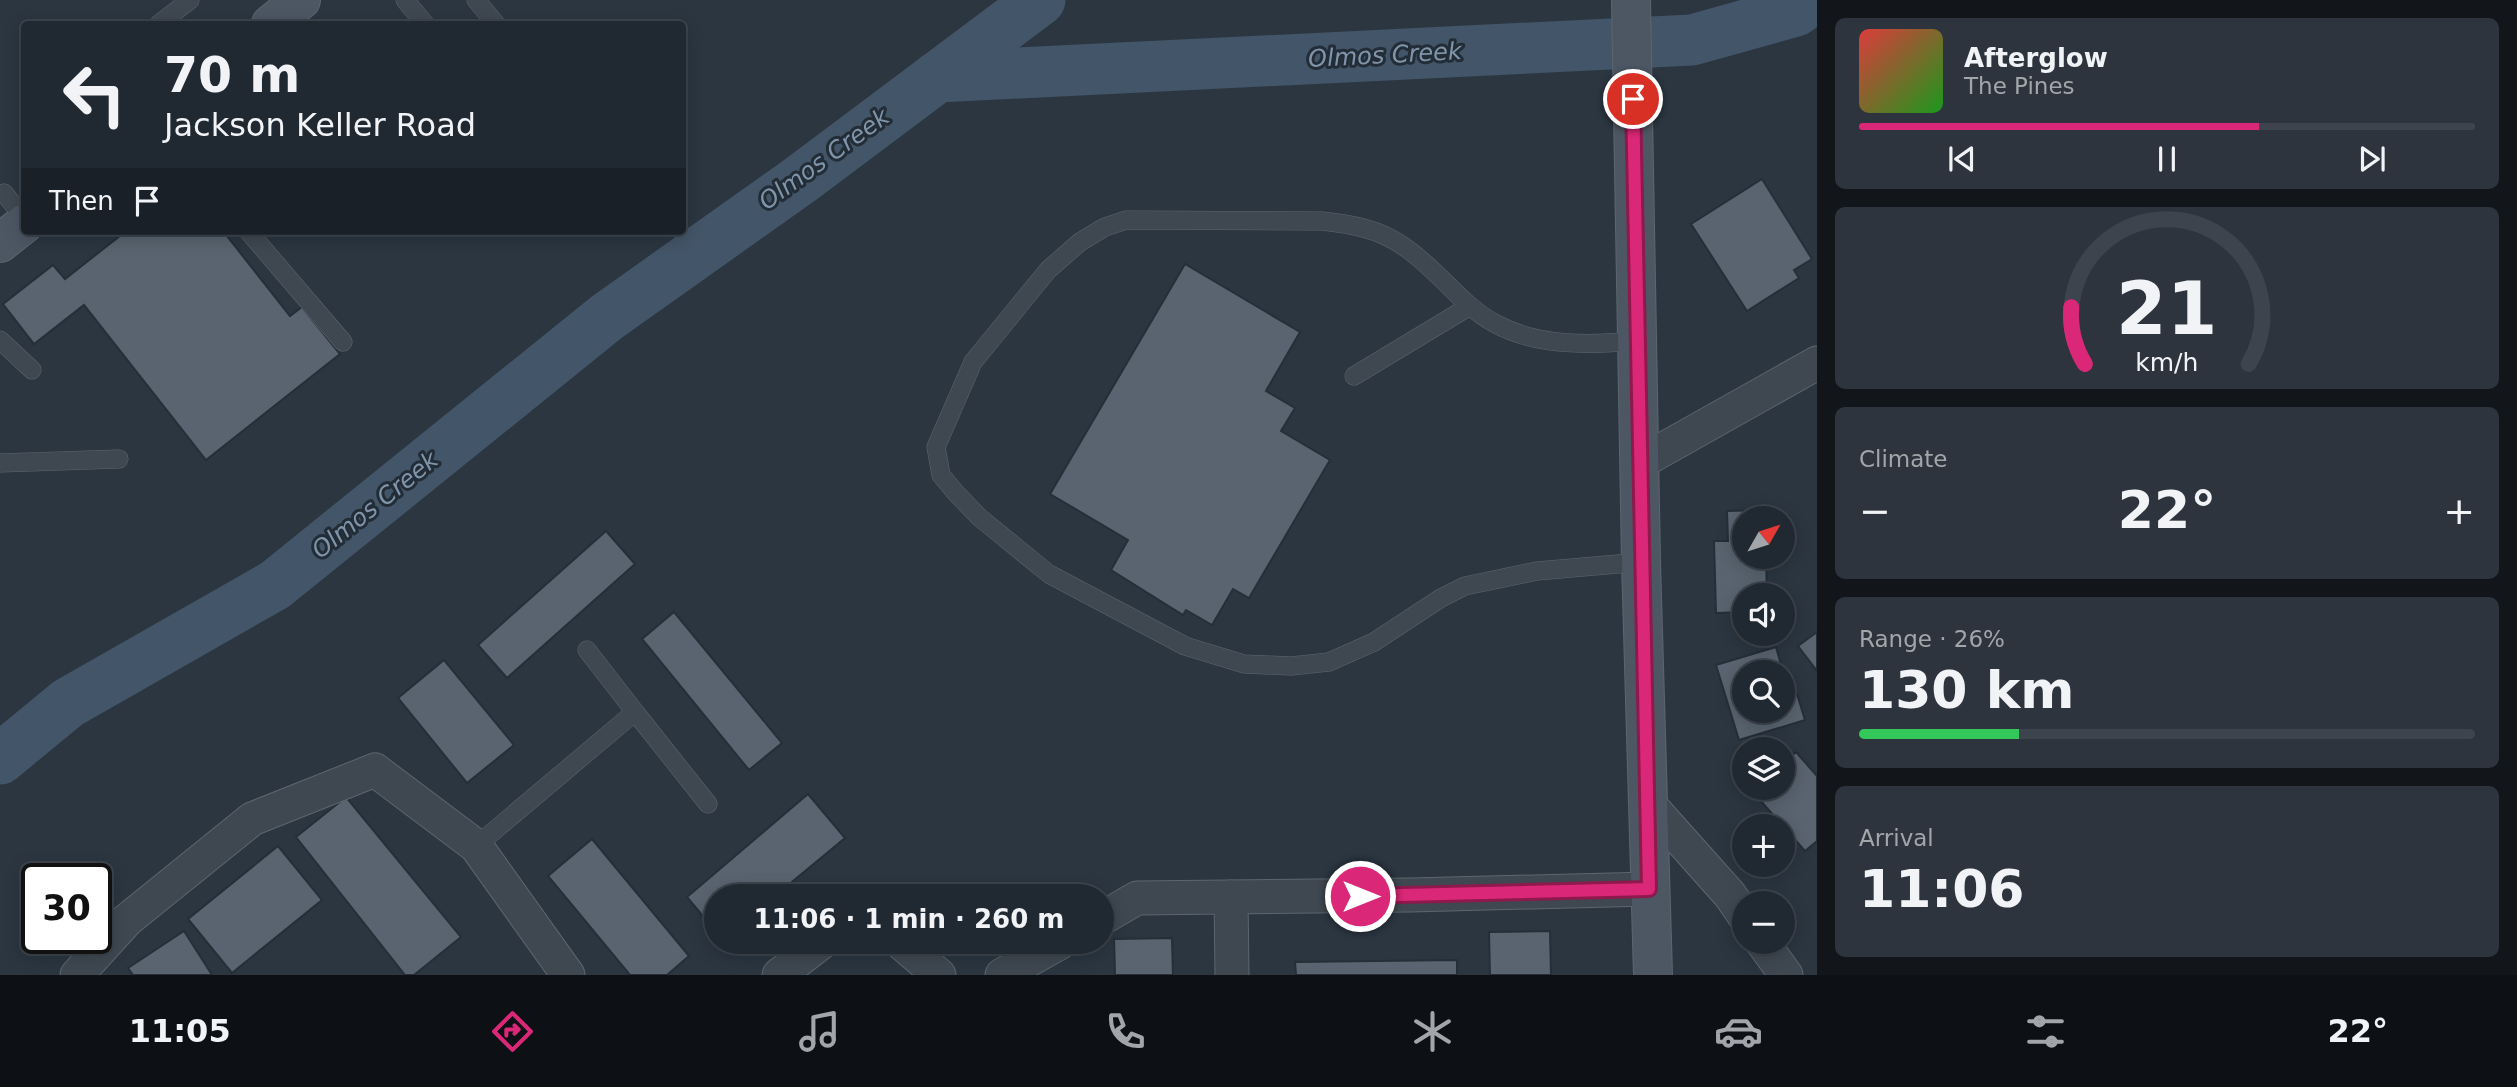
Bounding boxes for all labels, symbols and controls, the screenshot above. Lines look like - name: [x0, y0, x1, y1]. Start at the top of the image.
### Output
- water label: Olmos Creek: [1307, 37, 1464, 73]
- text: Afterglow: [1964, 43, 2108, 73]
- text: 70 m: [164, 47, 300, 104]
- icon: left: [49, 49, 140, 140]
- pin: [1603, 69, 1663, 129]
- text: The Pines: [1964, 73, 2075, 99]
- icon: arrive: [1614, 80, 1652, 118]
- water label: Olmos Creek: [754, 102, 895, 216]
- text: Jackson Keller Road: [164, 106, 476, 144]
- icon: previous: [1943, 140, 1981, 178]
- icon: pause: [2148, 140, 2186, 178]
- icon: next: [2353, 140, 2391, 178]
- icon: arrive: [128, 182, 166, 220]
- text: Then: [49, 186, 114, 216]
- text: 21: [2116, 267, 2218, 352]
- text: km/h: [2135, 348, 2199, 377]
- water label: Olmos Creek: [306, 445, 444, 564]
- text: Climate: [1859, 446, 1948, 472]
- text: 22°: [2118, 480, 2216, 540]
- text: −: [1859, 489, 1891, 533]
- text: +: [2443, 489, 2475, 533]
- north arrow: [1732, 506, 1796, 569]
- map controls: [1732, 506, 1795, 954]
- button: sound: [1732, 583, 1795, 646]
- text: Range · 26%: [1859, 626, 2005, 652]
- button: search: [1732, 660, 1795, 723]
- text: 130 km: [1859, 660, 2074, 720]
- button: layers: [1732, 737, 1795, 800]
- button: +: [1732, 814, 1795, 877]
- text: Arrival: [1859, 825, 1934, 851]
- position arrow: [1323, 859, 1397, 933]
- text: 11:06: [1859, 859, 2025, 919]
- speed limit sign: 30: [21, 863, 112, 954]
- button: −: [1732, 891, 1795, 954]
- text: 11:06 · 1 min · 260 m: [754, 904, 1064, 934]
- icon: directions: [488, 1007, 537, 1056]
- icon: music: [795, 1007, 844, 1056]
- icon: phone: [1101, 1007, 1150, 1056]
- icon: climate: [1408, 1007, 1457, 1056]
- icon: car: [1714, 1007, 1763, 1056]
- icon: filters: [2021, 1007, 2070, 1056]
- text: 11:05: [129, 1012, 231, 1050]
- text: 22°: [2328, 1012, 2388, 1050]

